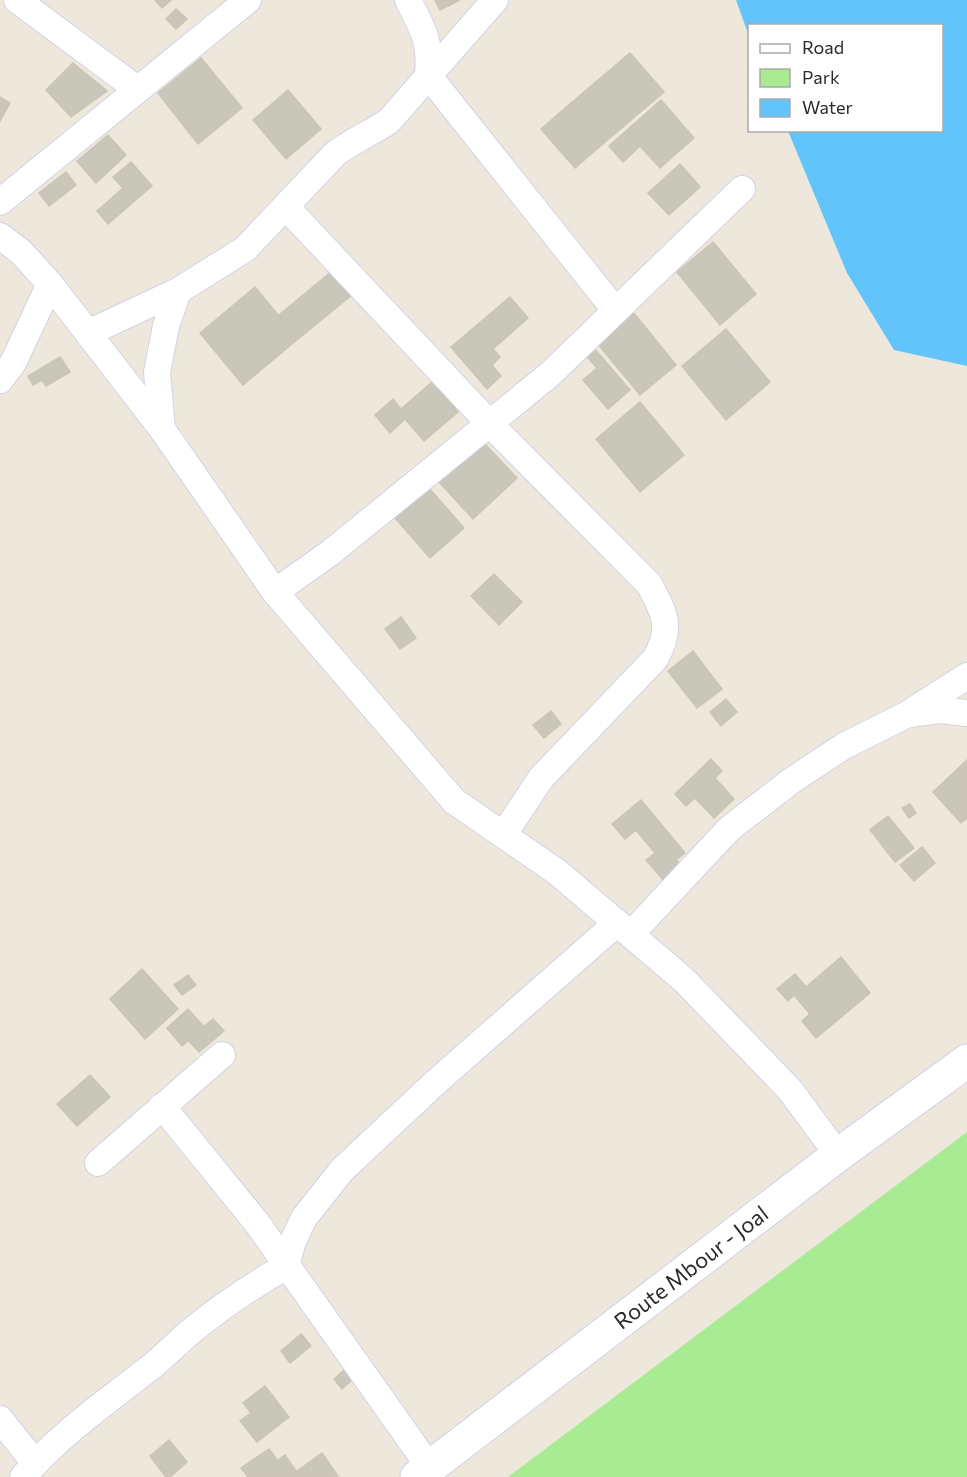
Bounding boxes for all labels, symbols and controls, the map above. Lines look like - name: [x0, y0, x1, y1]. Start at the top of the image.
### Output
- legend: [748, 24, 943, 132]
- text: Road: [802, 36, 844, 58]
- text: Park: [802, 66, 840, 88]
- text: Water: [802, 96, 853, 118]
- street label: Route Mbour - Joal: [608, 1200, 773, 1335]

